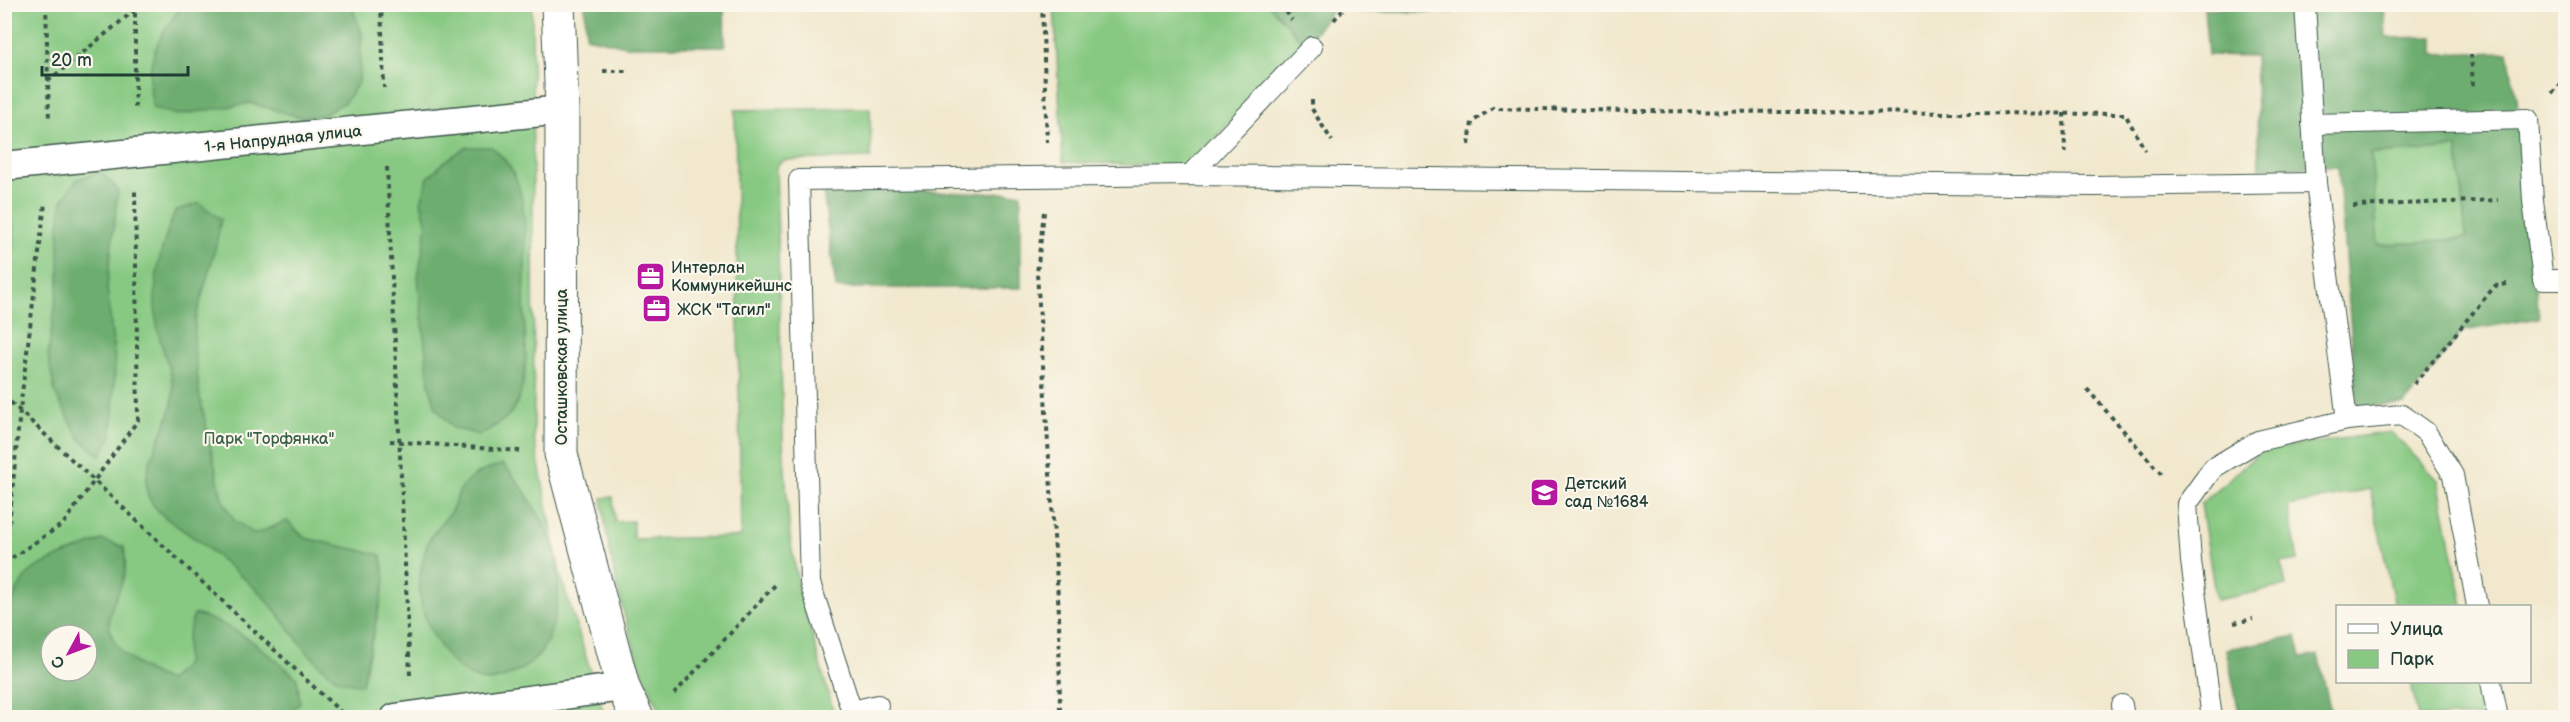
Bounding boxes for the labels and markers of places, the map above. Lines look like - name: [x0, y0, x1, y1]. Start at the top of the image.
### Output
- place label: Интерлан Коммуникейшнс: [671, 259, 792, 296]
- office icon: Интерлан Коммуникейшнс: [634, 260, 666, 292]
- office icon: ЖСК "Тагил": [640, 293, 672, 325]
- place label: ЖСК "Тагил": [677, 301, 771, 320]
- place label: Детский сад №1684: [1565, 475, 1649, 512]
- school or university icon: Детский сад №1684: [1528, 476, 1560, 508]

